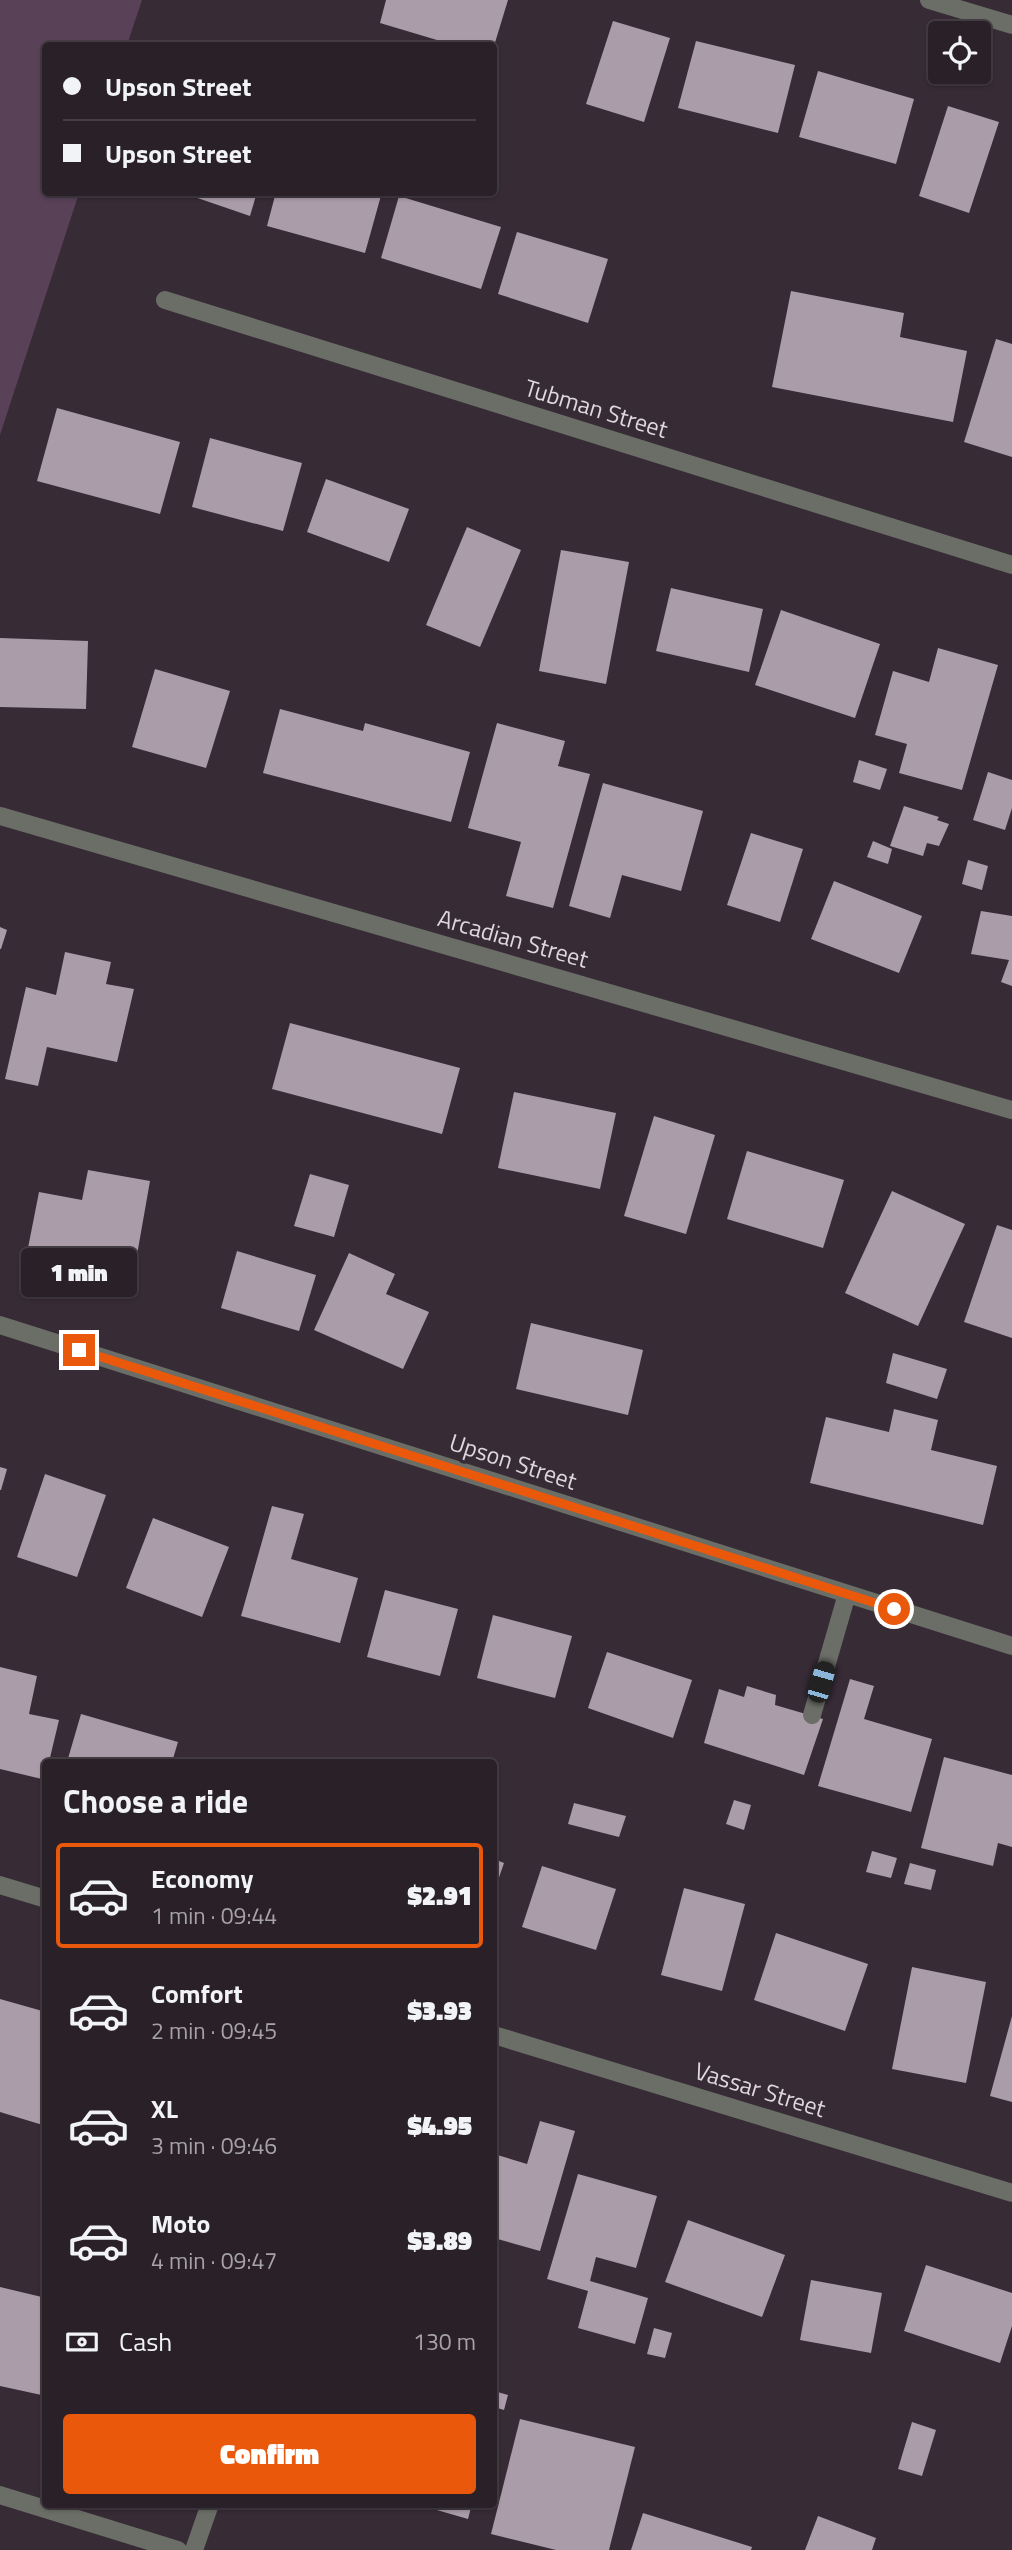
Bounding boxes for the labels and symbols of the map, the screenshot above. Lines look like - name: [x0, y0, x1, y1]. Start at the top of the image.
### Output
- street label: Tubman Street: [520, 369, 673, 447]
- street label: Arcadian Street: [434, 899, 593, 977]
- callout: 1 min: [21, 1248, 137, 1298]
- route end: [63, 1334, 95, 1366]
- street label: Upson Street: [445, 1424, 582, 1499]
- route start: [878, 1593, 910, 1625]
- car: [806, 1659, 837, 1705]
- street label: Vassar Street: [690, 2052, 831, 2126]

